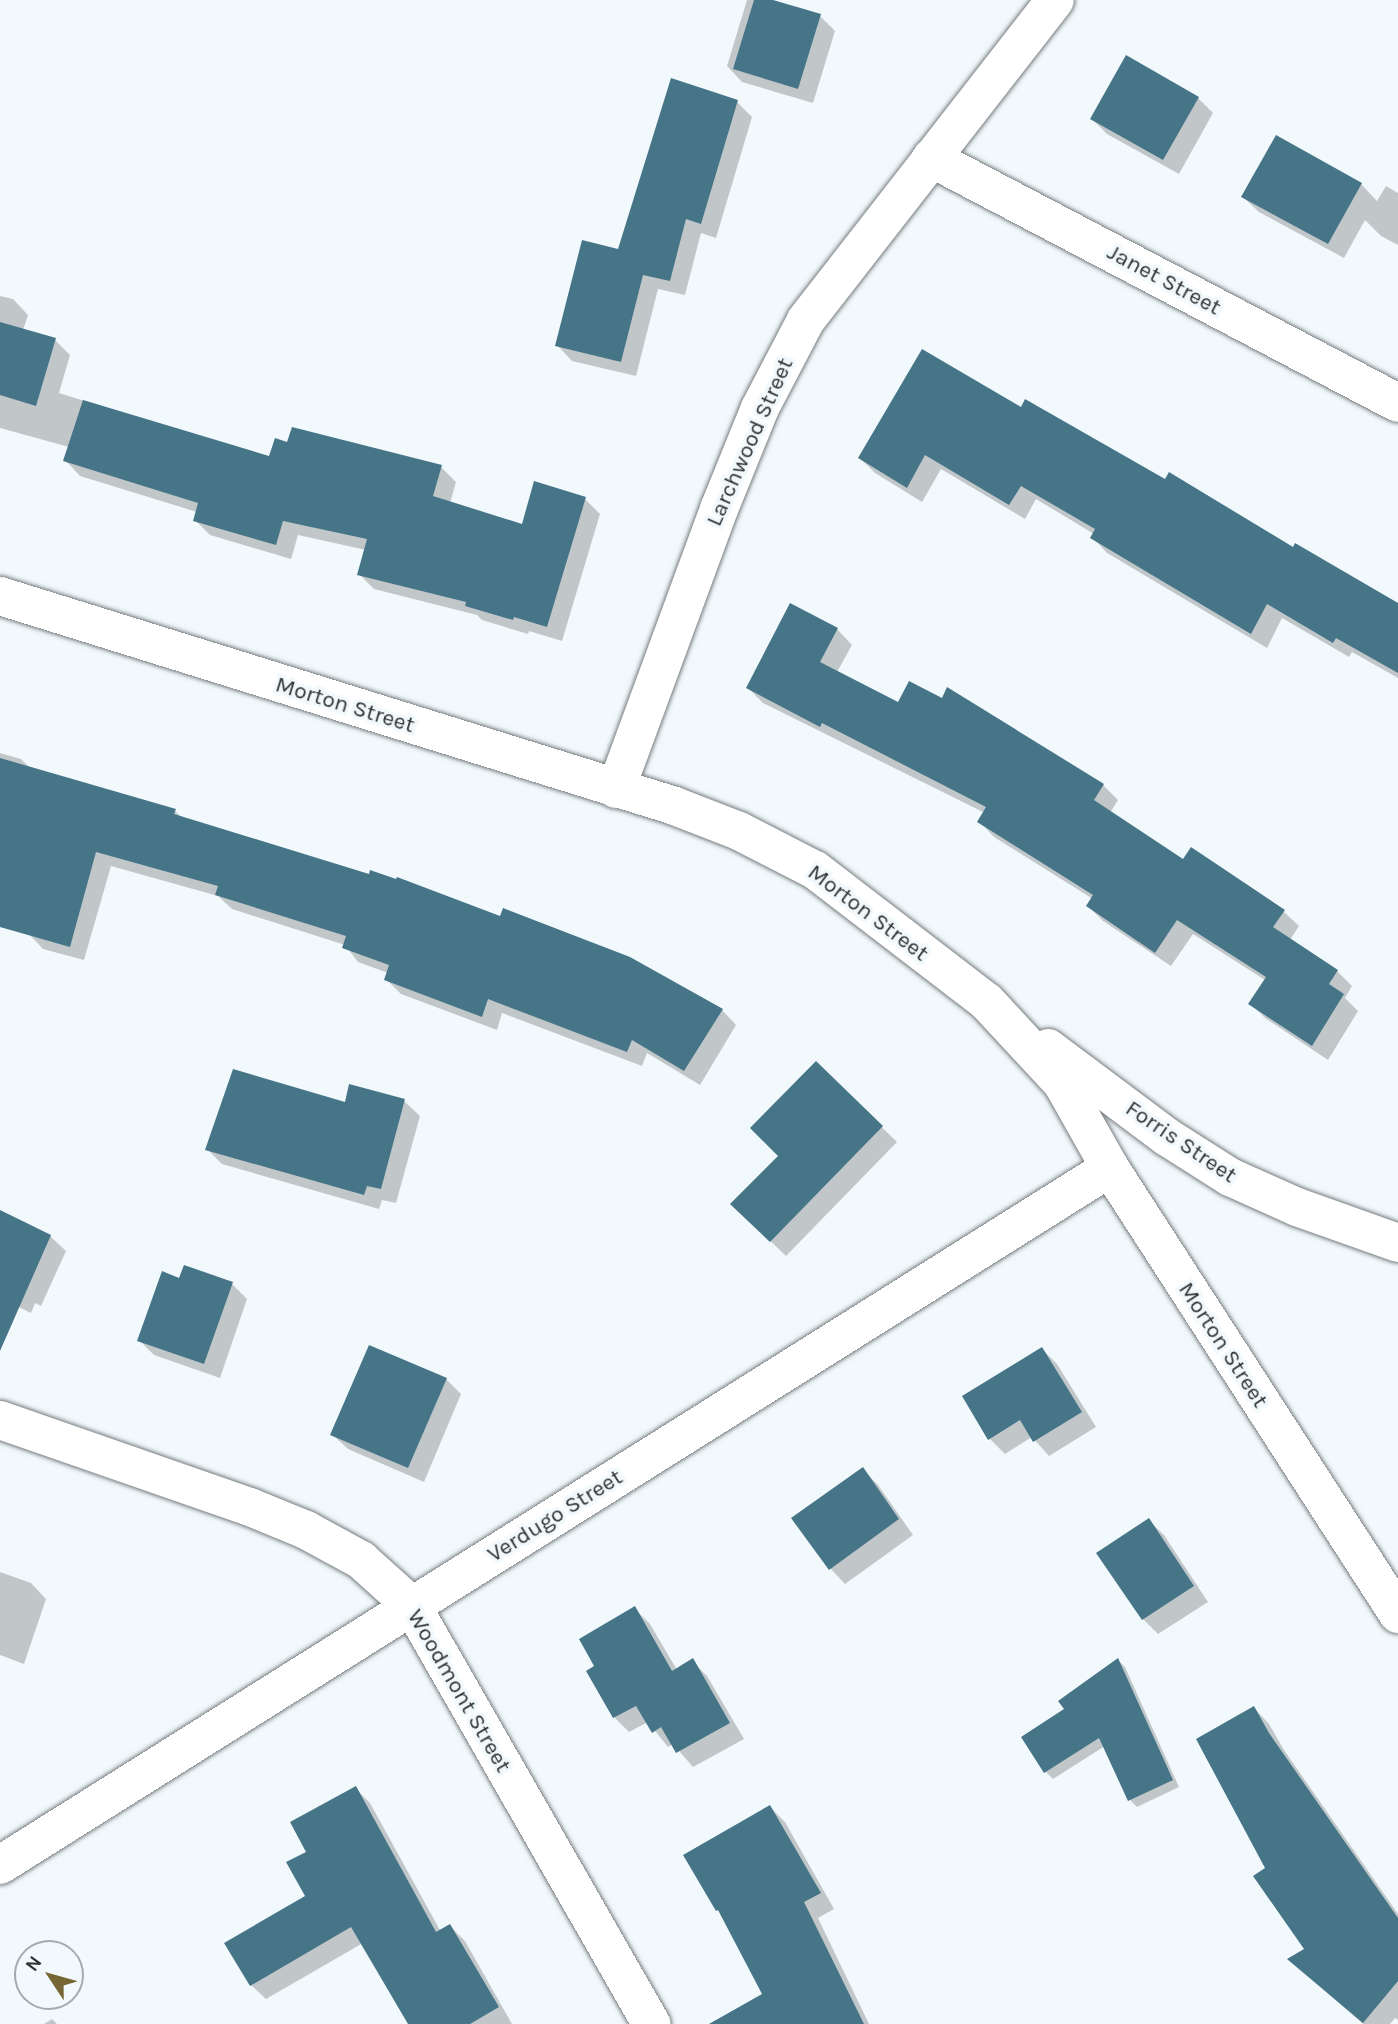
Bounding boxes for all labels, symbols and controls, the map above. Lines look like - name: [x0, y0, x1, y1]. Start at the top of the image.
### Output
- street label: Janet Street: [1102, 239, 1226, 321]
- street label: Larchwood Street: [700, 353, 800, 531]
- street label: Morton Street: [272, 671, 418, 739]
- street label: Morton Street: [802, 859, 934, 967]
- street label: Forris Street: [1120, 1095, 1242, 1189]
- street label: Morton Street: [1172, 1277, 1274, 1413]
- street label: Verdugo Street: [482, 1463, 628, 1569]
- street label: Woodmont Street: [401, 1605, 517, 1777]
- north arrow: [14, 1940, 84, 2010]
- text: N: [21, 1952, 47, 1976]

